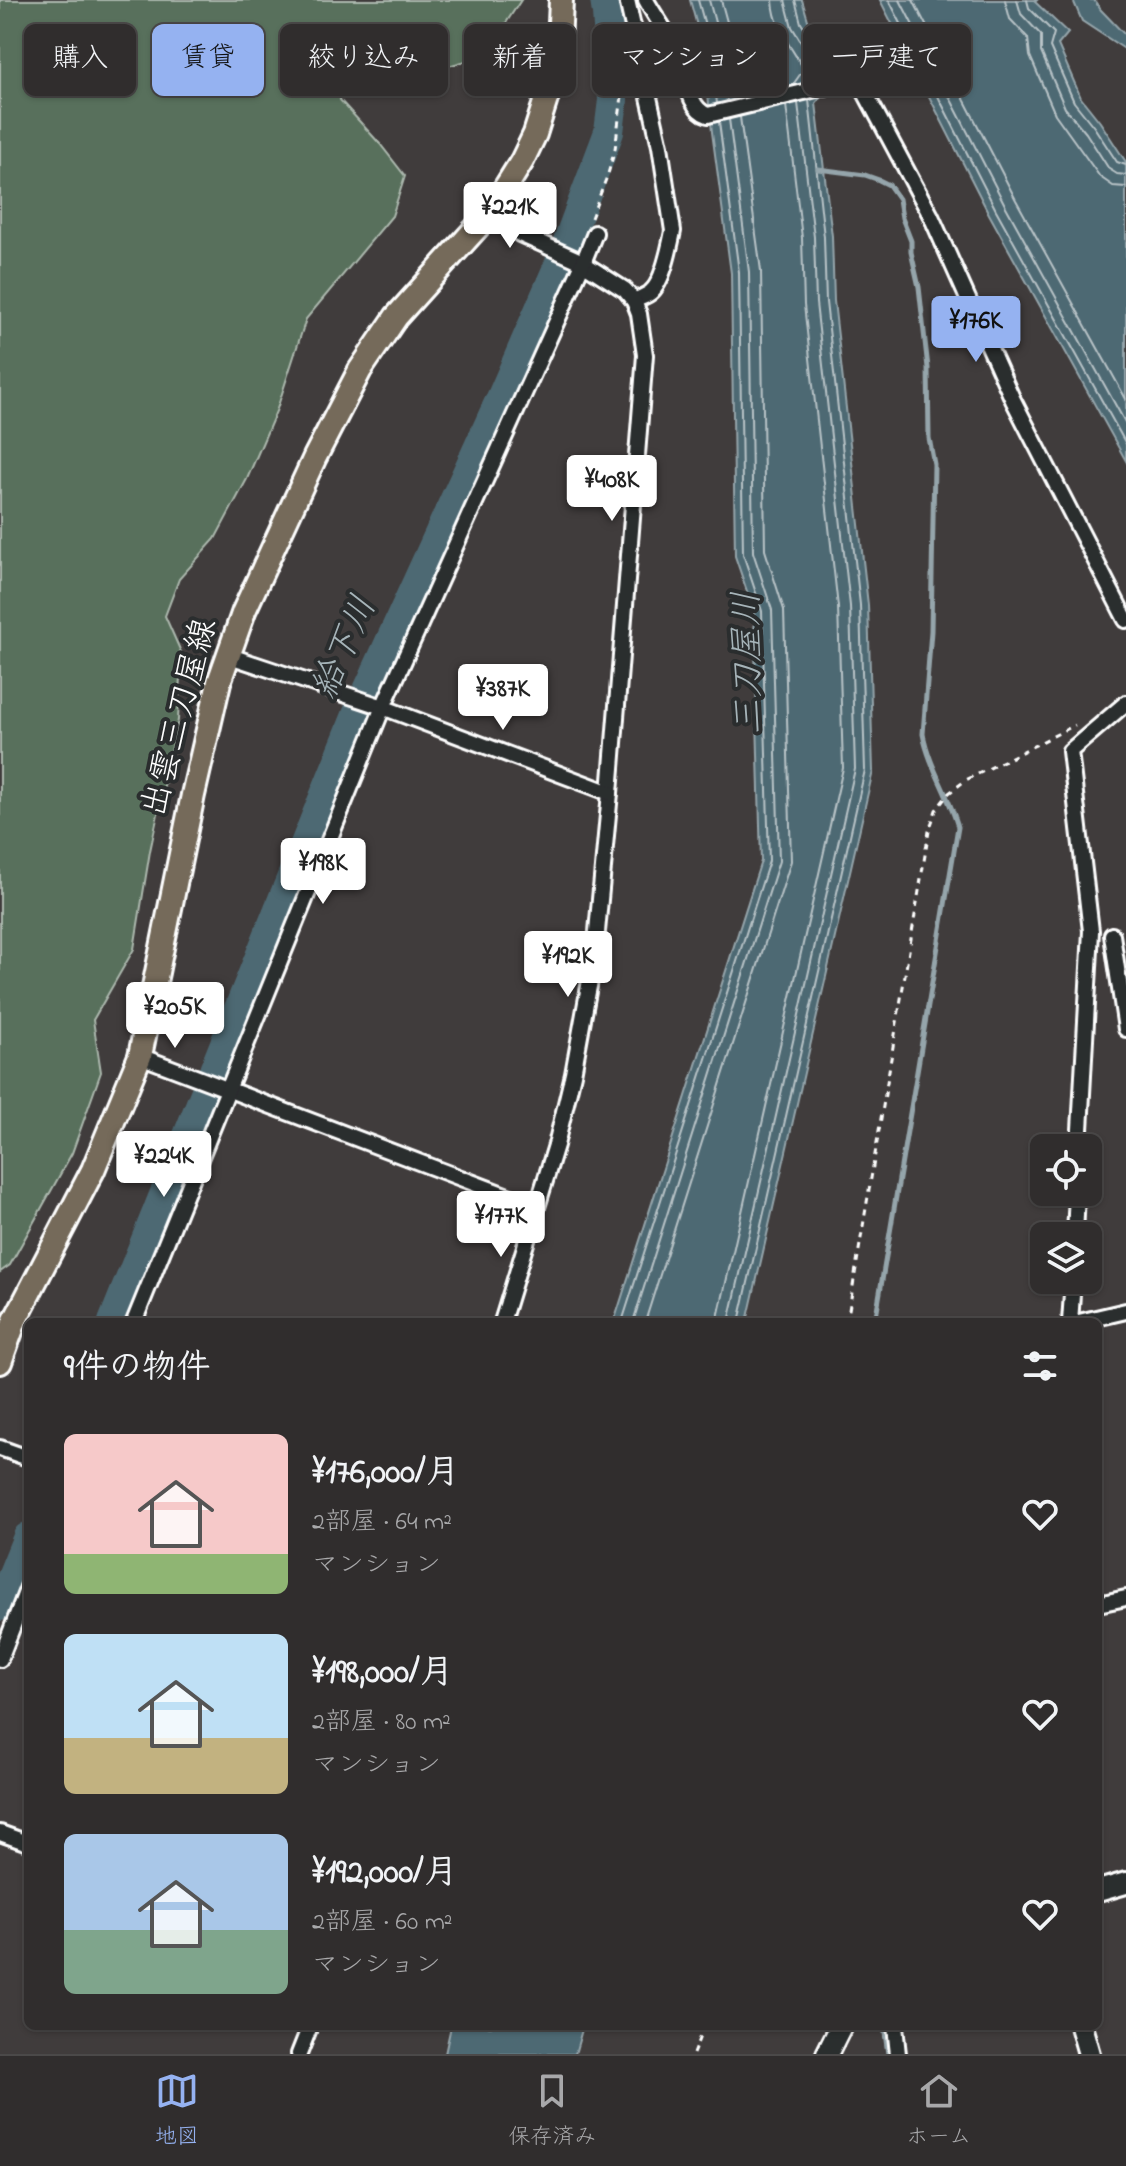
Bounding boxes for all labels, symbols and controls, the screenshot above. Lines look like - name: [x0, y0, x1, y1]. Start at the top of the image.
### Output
- chip: 購入: [24, 24, 136, 96]
- chip: 賃貸: [152, 24, 264, 96]
- chip: 絞り込み: [280, 24, 448, 96]
- chip: 新着: [464, 24, 576, 96]
- chip: マンション: [592, 24, 787, 96]
- chip: 一戸建て: [803, 24, 971, 96]
- pin: ¥221K: [454, 182, 566, 250]
- text: ¥221K: [482, 189, 538, 227]
- pin: ¥176K: [920, 296, 1032, 364]
- text: ¥176K: [949, 303, 1003, 341]
- pin: ¥408K: [556, 455, 668, 523]
- text: ¥408K: [585, 462, 639, 500]
- water label: 給下川: [300, 588, 392, 708]
- water label: 三刀屋川: [722, 591, 778, 735]
- street label: 出雲三刀屋線: [130, 613, 232, 823]
- pin: ¥387K: [447, 664, 559, 732]
- text: ¥387K: [476, 671, 530, 709]
- pin: ¥198K: [267, 838, 379, 906]
- text: ¥198K: [299, 845, 347, 883]
- pin: ¥192K: [512, 931, 624, 999]
- text: ¥192K: [542, 938, 594, 976]
- pin: ¥205K: [119, 982, 231, 1050]
- text: ¥205K: [144, 989, 206, 1027]
- pin: ¥224K: [108, 1131, 220, 1199]
- map controls: [1030, 1134, 1102, 1294]
- button: locate: [1030, 1134, 1102, 1206]
- text: ¥224K: [134, 1138, 194, 1176]
- pin: ¥177K: [445, 1191, 557, 1259]
- text: ¥177K: [475, 1198, 527, 1236]
- button: layers: [1030, 1222, 1102, 1294]
- text: 9件の物件: [64, 1344, 210, 1394]
- icon: filters: [1018, 1344, 1062, 1388]
- text: ¥176,000/月: [312, 1449, 460, 1499]
- icon: home: [128, 1466, 224, 1562]
- icon: heart: [1018, 1492, 1062, 1536]
- text: 2部屋 · 64 m²: [312, 1504, 452, 1542]
- text: マンション: [312, 1547, 441, 1585]
- text: ¥198,000/月: [312, 1649, 454, 1699]
- icon: home: [128, 1666, 224, 1762]
- icon: heart: [1018, 1692, 1062, 1736]
- text: 2部屋 · 80 m²: [312, 1704, 451, 1742]
- text: マンション: [312, 1747, 441, 1785]
- text: ¥192,000/月: [312, 1849, 458, 1899]
- icon: home: [128, 1866, 224, 1962]
- icon: heart: [1018, 1892, 1062, 1936]
- text: 2部屋 · 60 m²: [312, 1904, 453, 1942]
- text: マンション: [312, 1947, 441, 1985]
- tab: 地図: [155, 2069, 199, 2154]
- tab: 保存済み: [508, 2069, 596, 2154]
- tab: ホーム: [906, 2069, 971, 2154]

